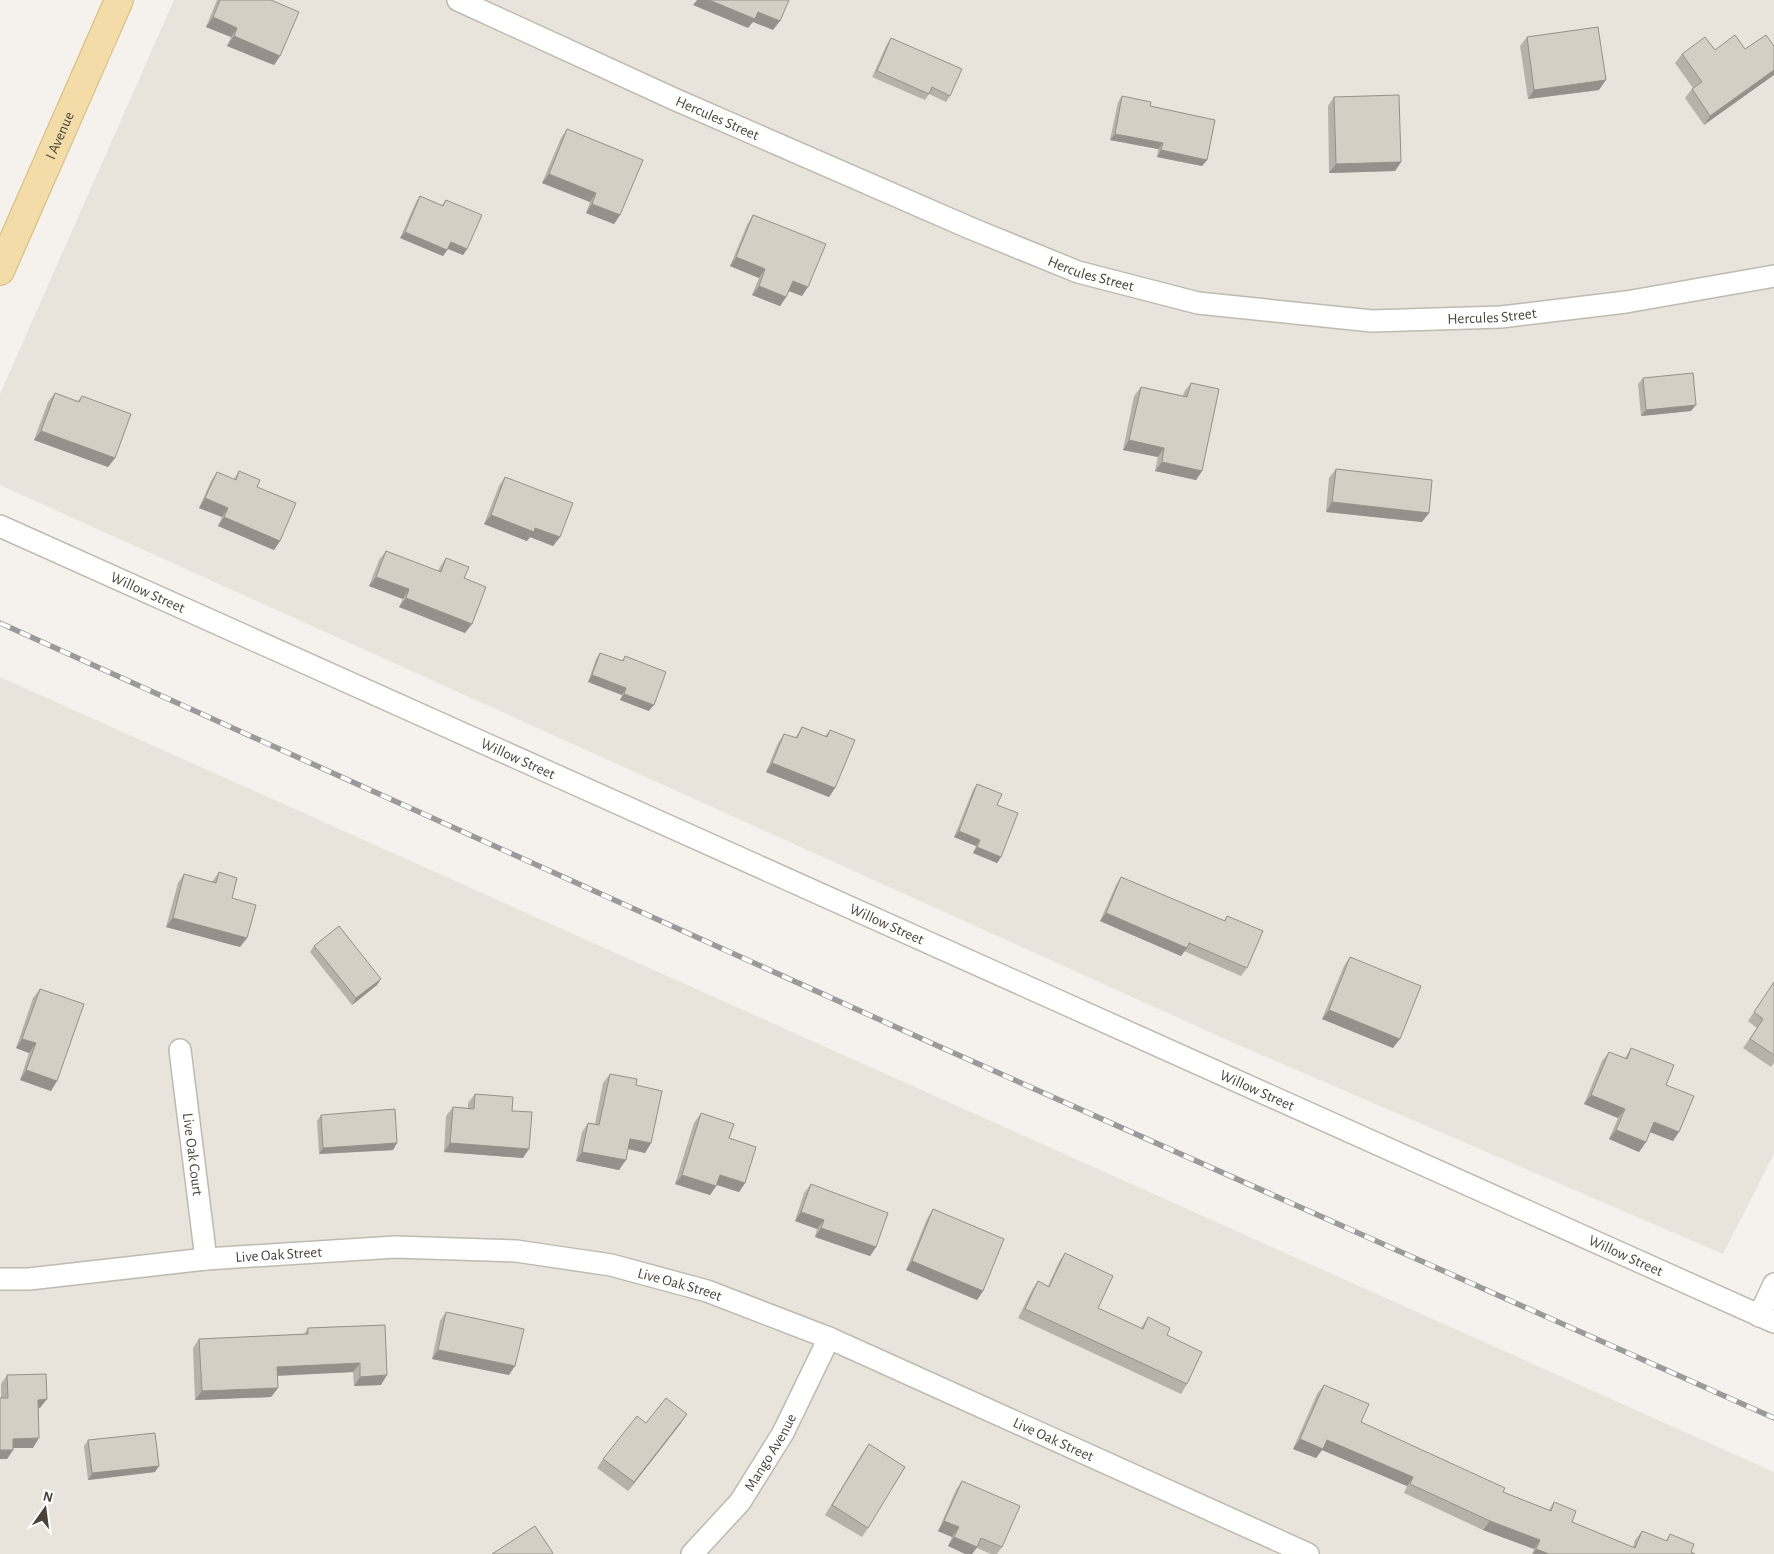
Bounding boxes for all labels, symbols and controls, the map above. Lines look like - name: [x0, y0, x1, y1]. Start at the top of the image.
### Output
- street label: Hercules Street: [674, 93, 762, 143]
- street label: I Avenue: [43, 109, 77, 162]
- street label: Hercules Street: [1046, 253, 1136, 294]
- street label: Hercules Street: [1447, 305, 1537, 326]
- street label: Willow Street: [108, 569, 187, 616]
- street label: Willow Street: [479, 735, 558, 782]
- street label: Willow Street: [847, 901, 926, 947]
- street label: Willow Street: [1218, 1067, 1297, 1113]
- street label: Live Oak Court: [180, 1112, 206, 1197]
- street label: Willow Street: [1586, 1232, 1665, 1279]
- street label: Live Oak Street: [235, 1244, 323, 1265]
- street label: Live Oak Street: [636, 1265, 724, 1304]
- street label: Mango Avenue: [741, 1411, 799, 1494]
- street label: Live Oak Street: [1011, 1415, 1096, 1464]
- north arrow: [20, 1484, 70, 1534]
- text: N: [41, 1489, 54, 1505]

